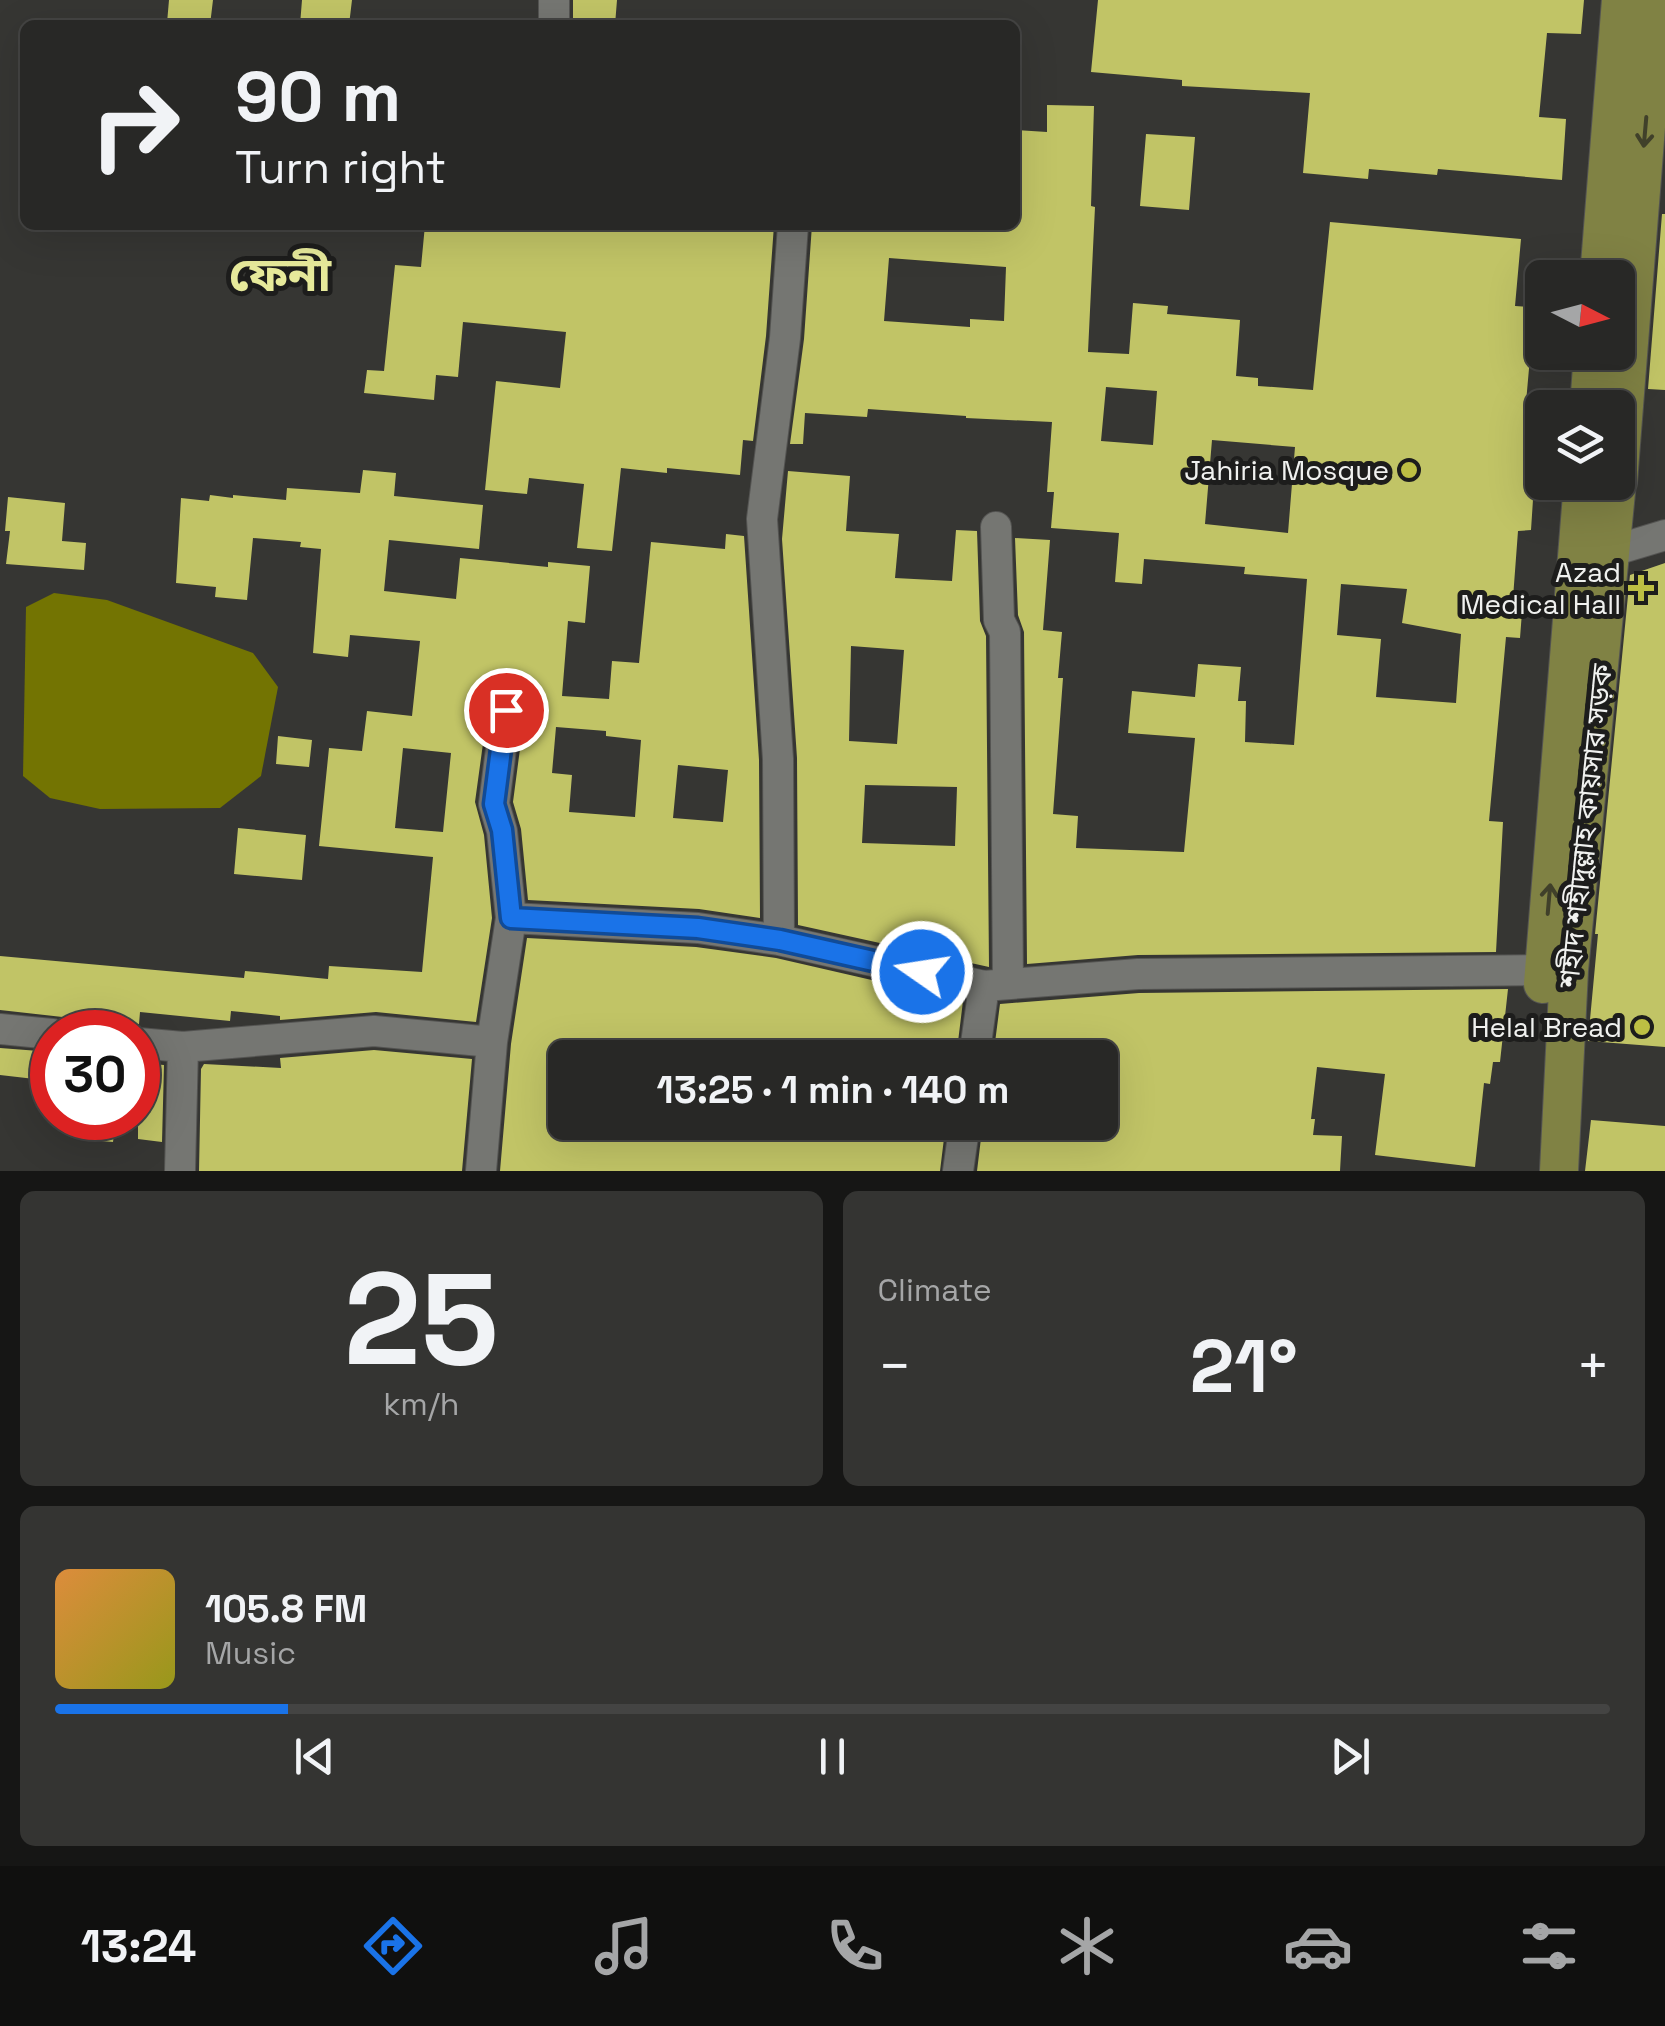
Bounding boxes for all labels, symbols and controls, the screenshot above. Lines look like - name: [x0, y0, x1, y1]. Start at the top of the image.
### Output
- text: 90 m: [235, 52, 401, 141]
- icon: right: [70, 60, 200, 190]
- one-way arrow: [1636, 116, 1655, 148]
- text: Turn right: [235, 139, 446, 196]
- district label: ফেনী: [229, 244, 333, 305]
- north arrow: [1525, 260, 1635, 370]
- map controls: [1525, 260, 1635, 500]
- button: layers: [1525, 390, 1635, 500]
- place label: Jahiria Mosque: [1184, 452, 1389, 488]
- marker: Jahiria Mosque: [1398, 459, 1420, 481]
- place label: Azad Medical Hall: [1460, 554, 1621, 622]
- marker: Azad Medical Hall: [1630, 577, 1652, 599]
- street label: শহীদ শহীদুল্লাহ কায়সার সড়ক: [1550, 662, 1620, 991]
- pin: [464, 668, 549, 753]
- icon: arrive: [479, 683, 534, 738]
- one-way arrow: [1540, 883, 1559, 916]
- position arrow: [870, 920, 974, 1024]
- place label: Helal Bread: [1471, 1009, 1622, 1045]
- speed limit sign: 30: [30, 1010, 160, 1140]
- marker: Helal Bread: [1631, 1016, 1653, 1038]
- text: 13:25 · 1 min · 140 m: [656, 1066, 1010, 1114]
- text: 25: [344, 1236, 499, 1402]
- text: Climate: [878, 1270, 992, 1310]
- text: 21°: [1190, 1318, 1298, 1414]
- text: −: [878, 1331, 912, 1401]
- text: +: [1576, 1331, 1610, 1401]
- text: km/h: [383, 1384, 459, 1424]
- text: 105.8 FM: [205, 1585, 367, 1633]
- text: Music: [205, 1633, 296, 1673]
- icon: previous: [287, 1729, 342, 1784]
- icon: pause: [805, 1729, 860, 1784]
- icon: next: [1323, 1729, 1378, 1784]
- icon: directions: [358, 1911, 428, 1981]
- icon: music: [589, 1911, 659, 1981]
- icon: phone: [820, 1911, 890, 1981]
- icon: climate: [1052, 1911, 1122, 1981]
- icon: car: [1283, 1911, 1353, 1981]
- icon: filters: [1514, 1911, 1584, 1981]
- text: 13:24: [81, 1918, 196, 1975]

